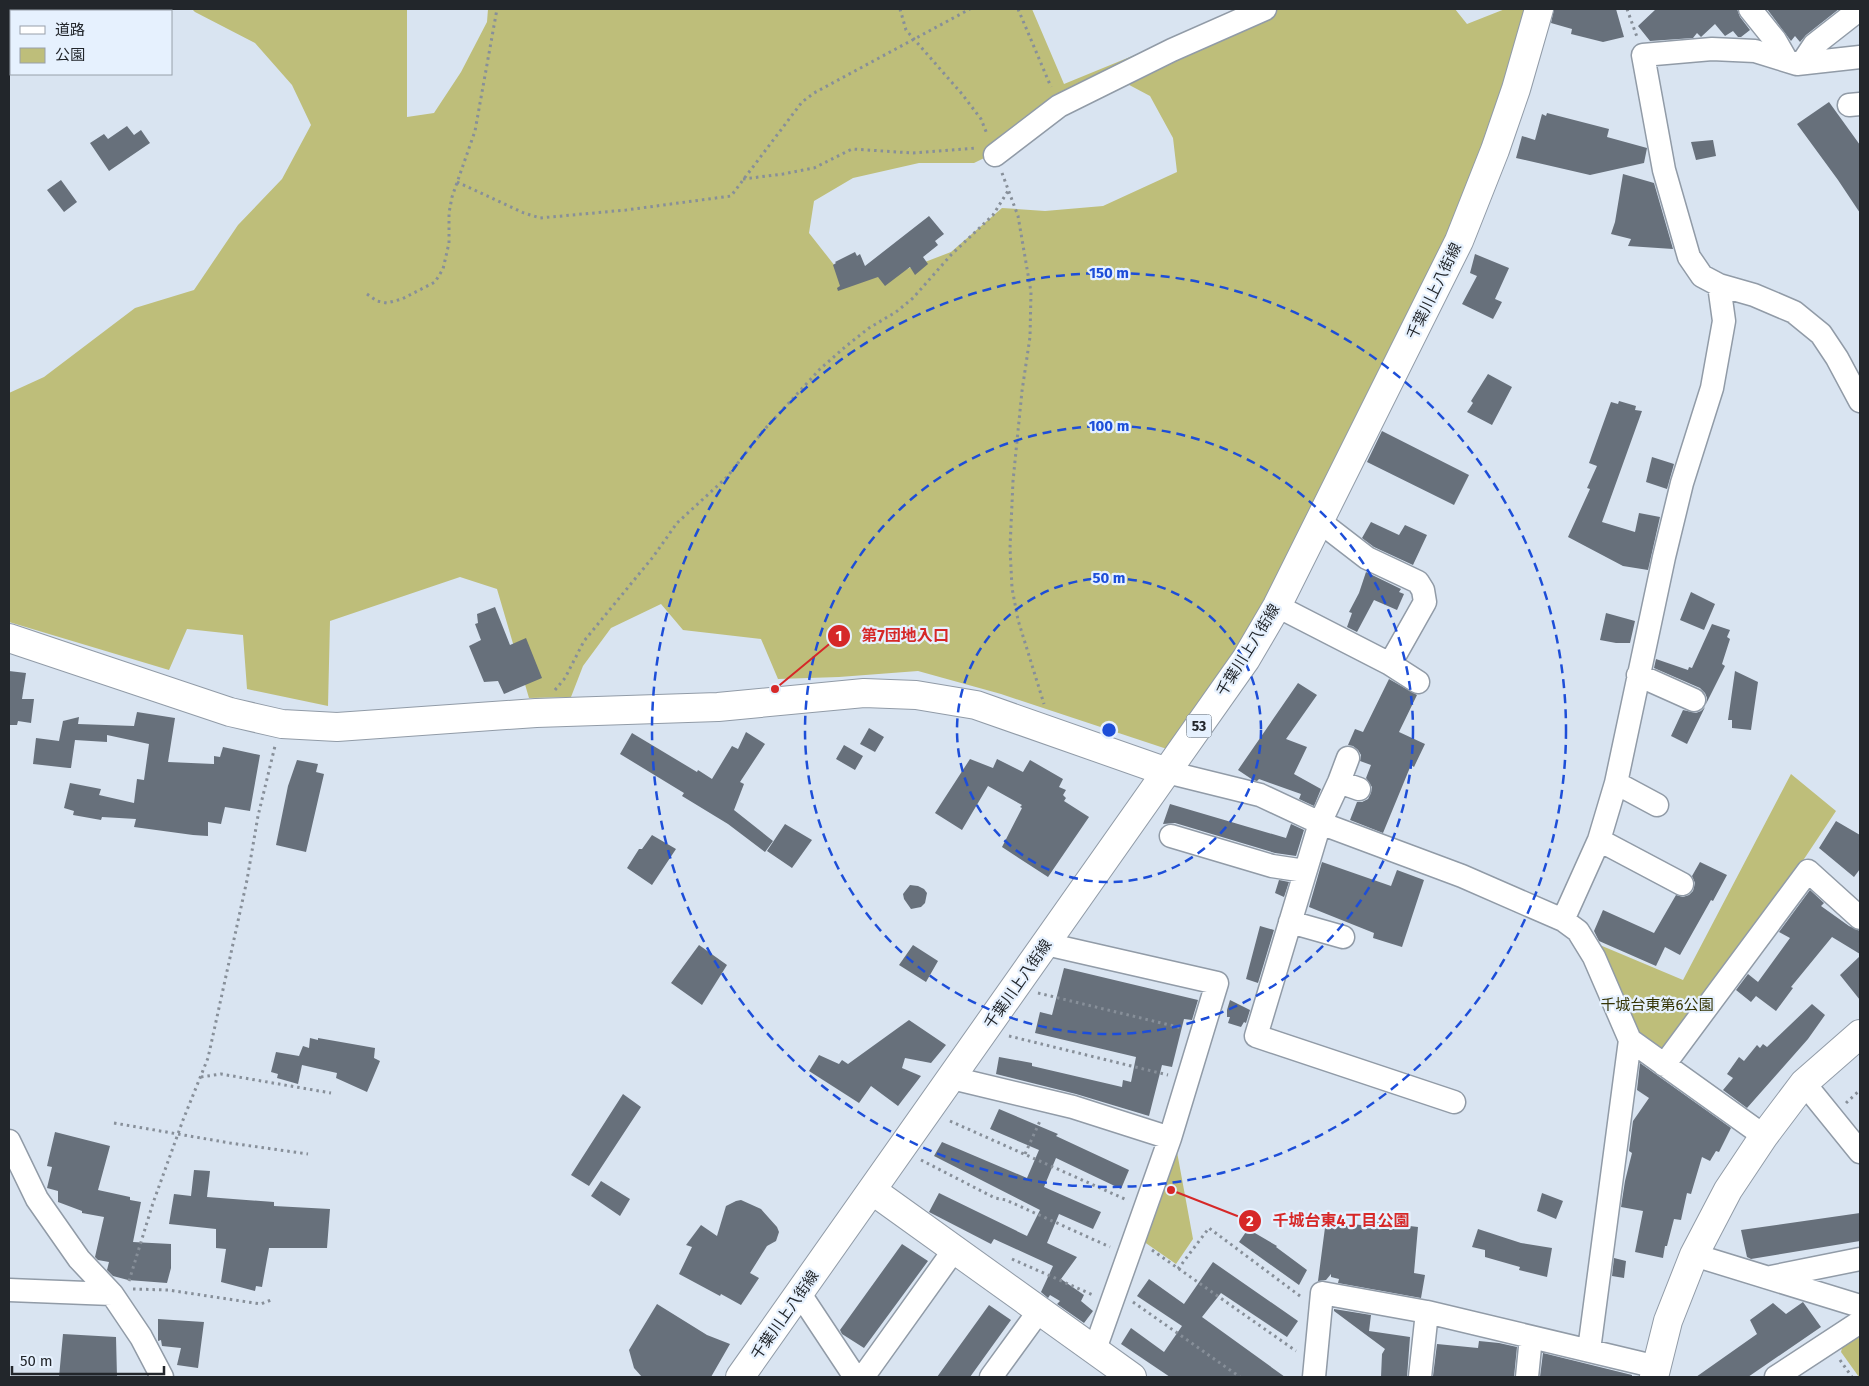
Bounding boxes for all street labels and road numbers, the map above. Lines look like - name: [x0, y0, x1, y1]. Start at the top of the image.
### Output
- street label: 千葉川上八街線: [1403, 240, 1465, 342]
- street label: 千葉川上八街線: [1213, 601, 1283, 699]
- road number: 53: [1186, 714, 1212, 738]
- street label: 千葉川上八街線: [981, 936, 1055, 1032]
- street label: 千葉川上八街線: [748, 1267, 822, 1363]

